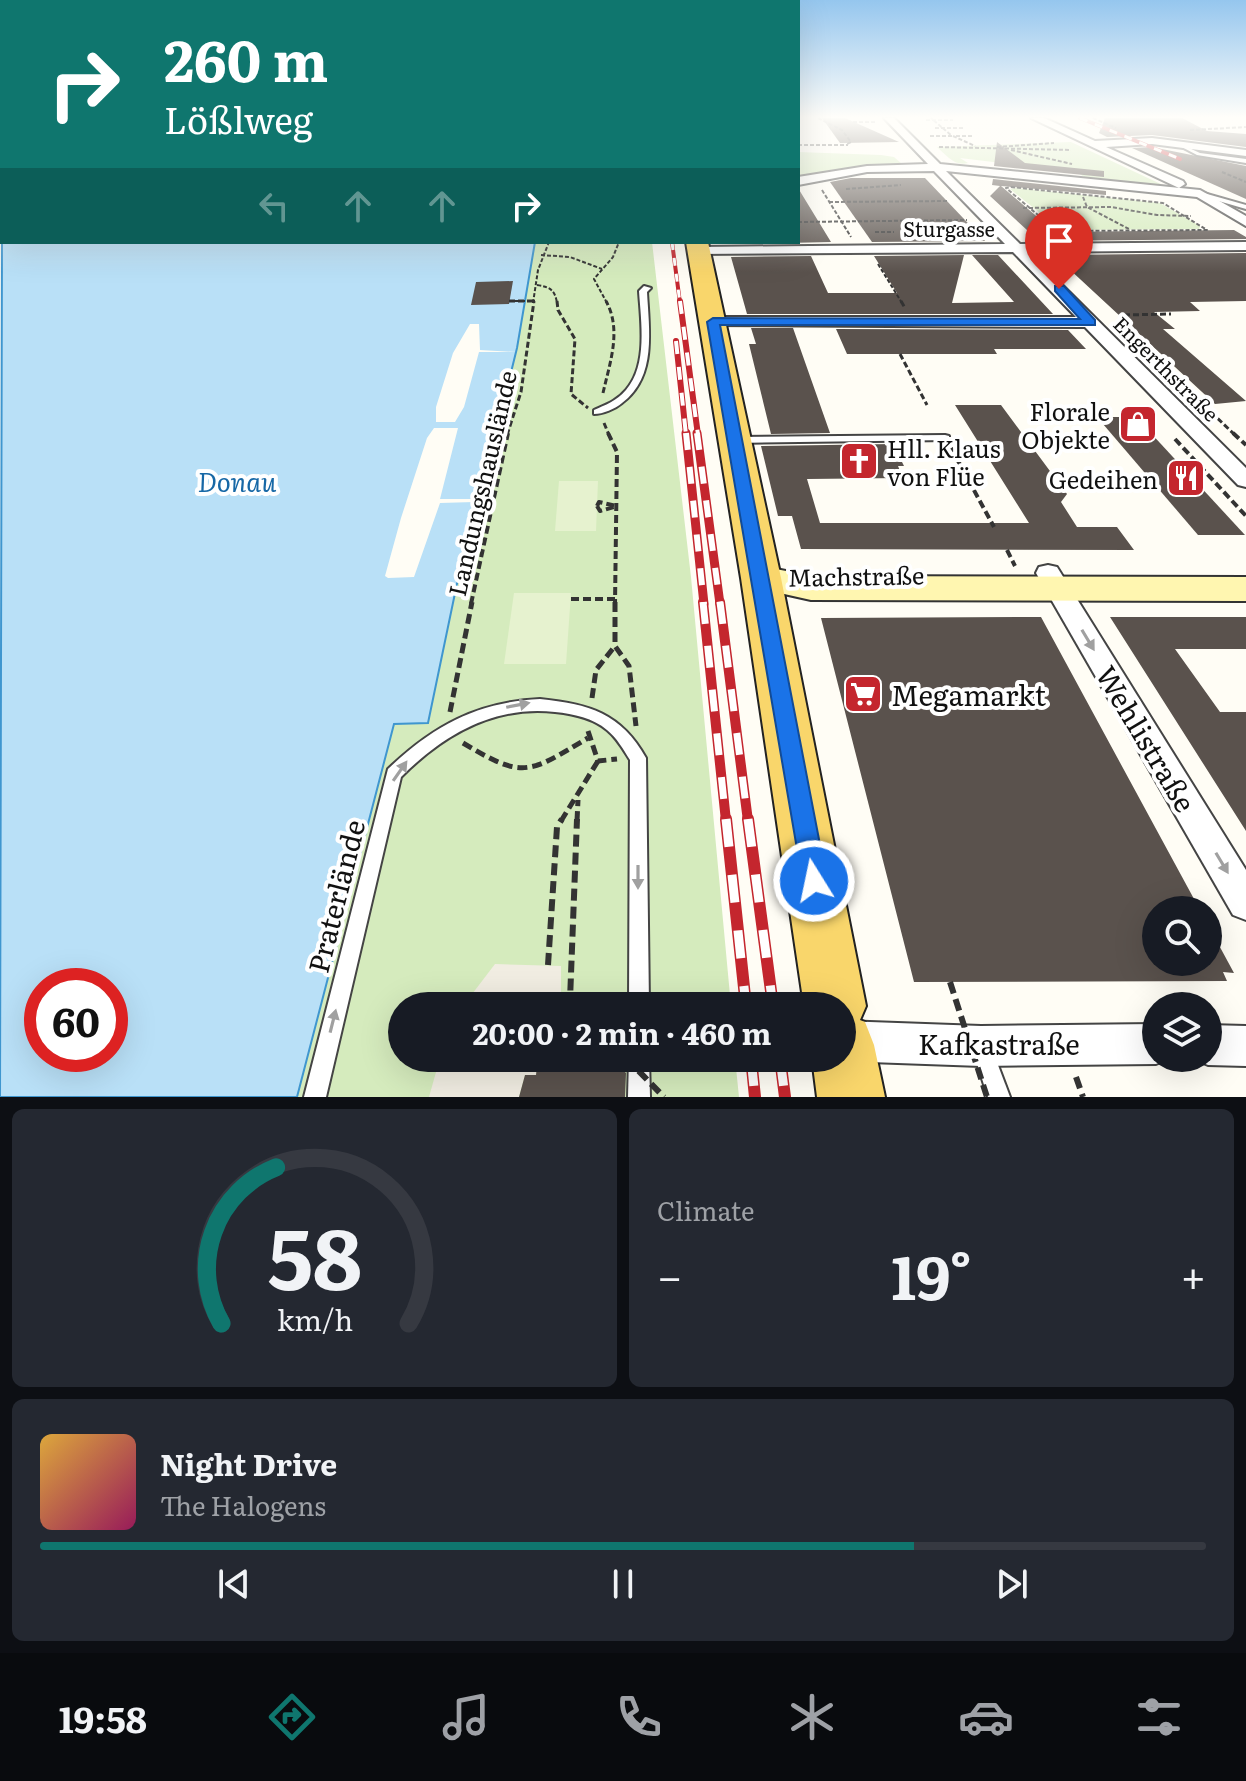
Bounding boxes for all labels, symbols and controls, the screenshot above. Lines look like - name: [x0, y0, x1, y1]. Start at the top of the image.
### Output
- text: 260 m: [164, 16, 328, 99]
- icon: right: [32, 32, 136, 136]
- text: Lößlweg: [164, 92, 313, 145]
- icon: left: [252, 184, 296, 228]
- icon: ahead: [336, 184, 380, 228]
- icon: ahead: [420, 184, 464, 228]
- icon: right: [504, 184, 548, 228]
- pin: [1025, 207, 1093, 289]
- street label: Sturgasse: [903, 213, 995, 243]
- icon: arrive: [1037, 219, 1081, 263]
- street label: Engerthstraße: [1108, 309, 1226, 427]
- street label: Landungshauslände: [438, 367, 524, 599]
- place label: Florale Objekte: [1021, 393, 1110, 456]
- shop icon: Florale Objekte: [1117, 403, 1159, 445]
- place label: Hll. Klaus von Flüe: [887, 430, 1001, 493]
- church icon: Hll. Klaus von Flüe: [838, 440, 880, 482]
- restaurant icon: Gedeihen: [1165, 457, 1207, 499]
- water label: Donau: [198, 461, 277, 500]
- place label: Gedeihen: [1049, 461, 1158, 496]
- street label: Machstraße: [787, 556, 925, 594]
- one-way arrow: [1081, 629, 1095, 651]
- street label: Wehlistraße: [1087, 657, 1207, 819]
- supermarket icon: Megamarkt: [842, 673, 884, 715]
- place label: Megamarkt: [891, 673, 1047, 715]
- one-way arrow: [506, 698, 531, 710]
- one-way arrow: [391, 760, 407, 782]
- street label: Praterlände: [296, 815, 374, 977]
- position arrow: [772, 839, 856, 923]
- one-way arrow: [1215, 852, 1229, 874]
- one-way arrow: [632, 865, 644, 890]
- map controls: [1142, 896, 1222, 1072]
- button: search: [1142, 896, 1222, 976]
- speed limit sign: 60: [24, 968, 128, 1072]
- button: layers: [1142, 992, 1222, 1072]
- one-way arrow: [328, 1009, 340, 1034]
- text: 20:00 · 2 min · 460 m: [473, 1010, 771, 1054]
- street label: Kafkastraße: [918, 1022, 1080, 1064]
- text: Climate: [657, 1190, 755, 1229]
- text: 58: [267, 1192, 362, 1316]
- text: 19°: [891, 1229, 972, 1318]
- text: −: [657, 1241, 683, 1307]
- text: +: [1180, 1241, 1206, 1307]
- text: km/h: [276, 1297, 353, 1340]
- text: Night Drive: [160, 1441, 337, 1485]
- text: The Halogens: [160, 1485, 326, 1524]
- icon: previous: [212, 1562, 256, 1606]
- icon: pause: [601, 1562, 645, 1606]
- icon: next: [990, 1562, 1034, 1606]
- icon: directions: [264, 1689, 320, 1745]
- icon: music: [438, 1689, 494, 1745]
- icon: phone: [611, 1689, 667, 1745]
- icon: climate: [784, 1689, 840, 1745]
- icon: car: [958, 1689, 1014, 1745]
- icon: filters: [1131, 1689, 1187, 1745]
- text: 19:58: [59, 1691, 147, 1744]

